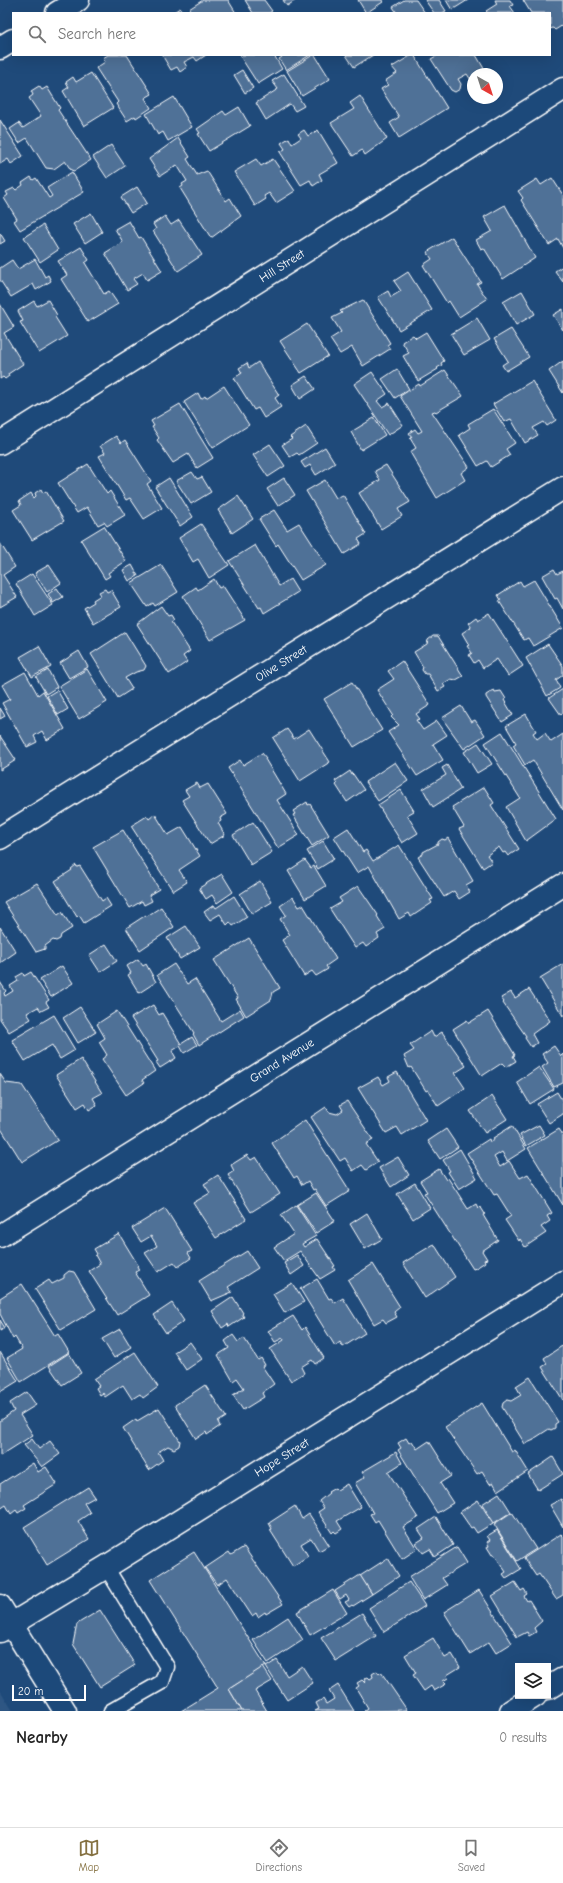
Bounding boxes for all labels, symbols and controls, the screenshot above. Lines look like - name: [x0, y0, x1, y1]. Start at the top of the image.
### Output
- search box: [12, 12, 551, 56]
- icon: search: [26, 23, 48, 45]
- text: Search here: [58, 25, 136, 43]
- north arrow: [467, 68, 503, 104]
- street label: Hill Street: [257, 246, 308, 285]
- street label: Olive Street: [253, 642, 310, 684]
- street label: Grand Avenue: [247, 1035, 316, 1086]
- street label: Hope Street: [252, 1435, 312, 1480]
- map controls: [515, 1663, 551, 1699]
- button: layers: [515, 1663, 551, 1699]
- scale bar: [12, 1683, 86, 1702]
- text: 20 m: [18, 1685, 43, 1698]
- text: Nearby: [16, 1728, 67, 1747]
- text: 0 results: [499, 1730, 547, 1745]
- tab: Map: [78, 1837, 100, 1874]
- tab: Directions: [256, 1837, 302, 1874]
- tab: Saved: [458, 1837, 485, 1874]

